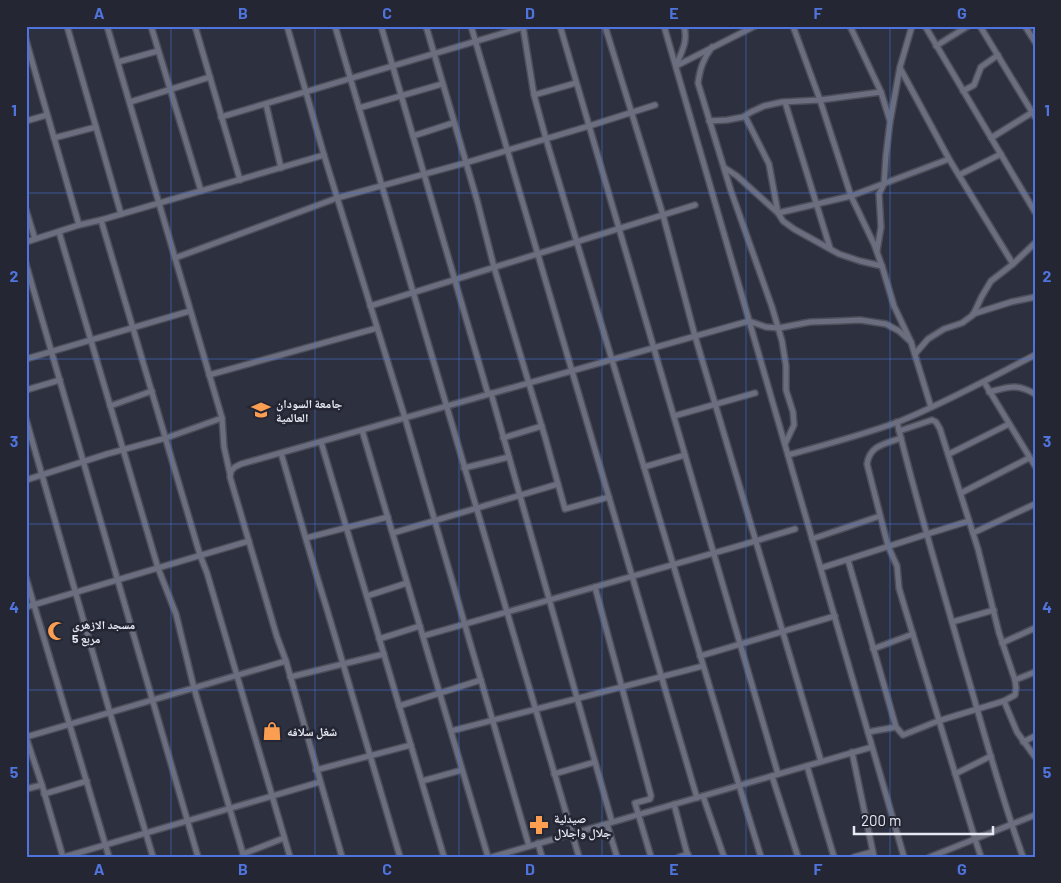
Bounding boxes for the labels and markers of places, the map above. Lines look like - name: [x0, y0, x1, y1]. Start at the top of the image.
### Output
- place label: جامعة السودان العالمية: [276, 396, 343, 425]
- school or university icon: جامعة السودان العالمية: [250, 399, 272, 421]
- place label: مسجد الازهري مربع 5: [72, 617, 136, 647]
- mosque icon: مسجد الازهري مربع 5: [46, 620, 68, 642]
- shop icon: شغل سلافه: [261, 720, 283, 742]
- place label: شغل سلافه: [287, 724, 337, 740]
- place label: صيدلية جلال واجلال: [554, 811, 611, 841]
- pharmacy icon: صيدلية جلال واجلال: [528, 814, 550, 836]

